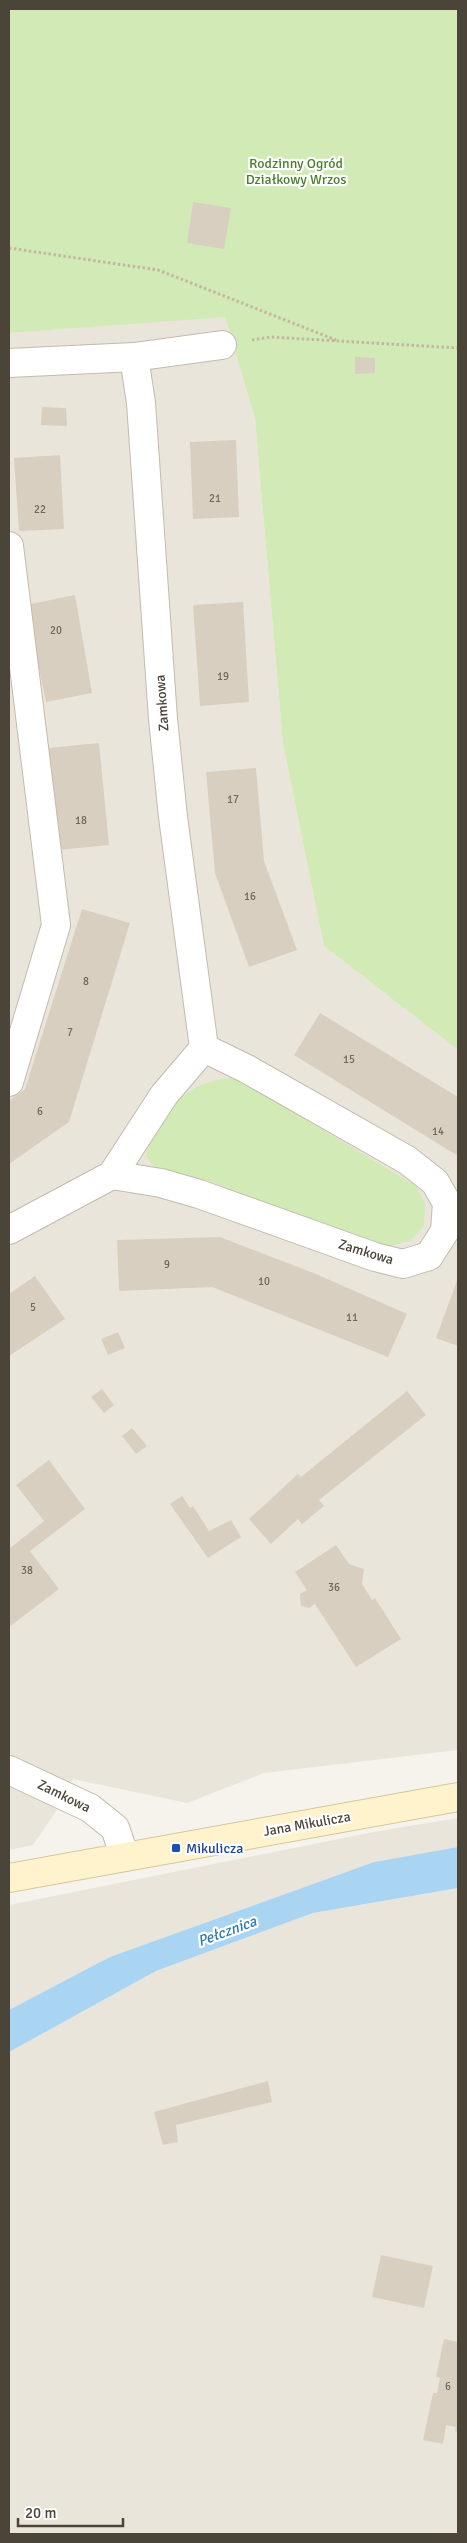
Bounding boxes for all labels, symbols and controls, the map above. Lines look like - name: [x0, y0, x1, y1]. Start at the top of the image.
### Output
- park label: Rodzinny Ogród Działkowy Wrzos: [246, 155, 346, 188]
- house number: 21: [209, 492, 221, 505]
- house number: 22: [34, 503, 46, 516]
- house number: 20: [50, 624, 62, 637]
- house number: 19: [217, 670, 229, 683]
- street label: Zamkowa: [152, 674, 172, 732]
- house number: 17: [227, 793, 239, 806]
- house number: 18: [75, 814, 87, 827]
- house number: 16: [244, 890, 256, 903]
- house number: 8: [83, 975, 89, 988]
- house number: 7: [67, 1026, 73, 1039]
- house number: 15: [343, 1053, 355, 1066]
- house number: 6: [37, 1105, 43, 1118]
- house number: 14: [432, 1125, 444, 1138]
- street label: Zamkowa: [336, 1236, 396, 1268]
- house number: 9: [164, 1258, 170, 1271]
- house number: 10: [258, 1275, 270, 1288]
- house number: 5: [30, 1301, 36, 1314]
- house number: 11: [346, 1311, 358, 1324]
- house number: 38: [21, 1564, 33, 1577]
- house number: 36: [328, 1581, 340, 1594]
- street label: Zamkowa: [35, 1776, 93, 1816]
- street label: Jana Mikulicza: [262, 1808, 352, 1840]
- place label: Mikulicza: [186, 1840, 243, 1857]
- marker: Mikulicza: [170, 1842, 182, 1854]
- water label: Pełcznica: [195, 1912, 259, 1950]
- house number: 6: [445, 2380, 451, 2393]
- scale bar: [18, 2496, 122, 2528]
- text: 20 m: [25, 2504, 56, 2522]

